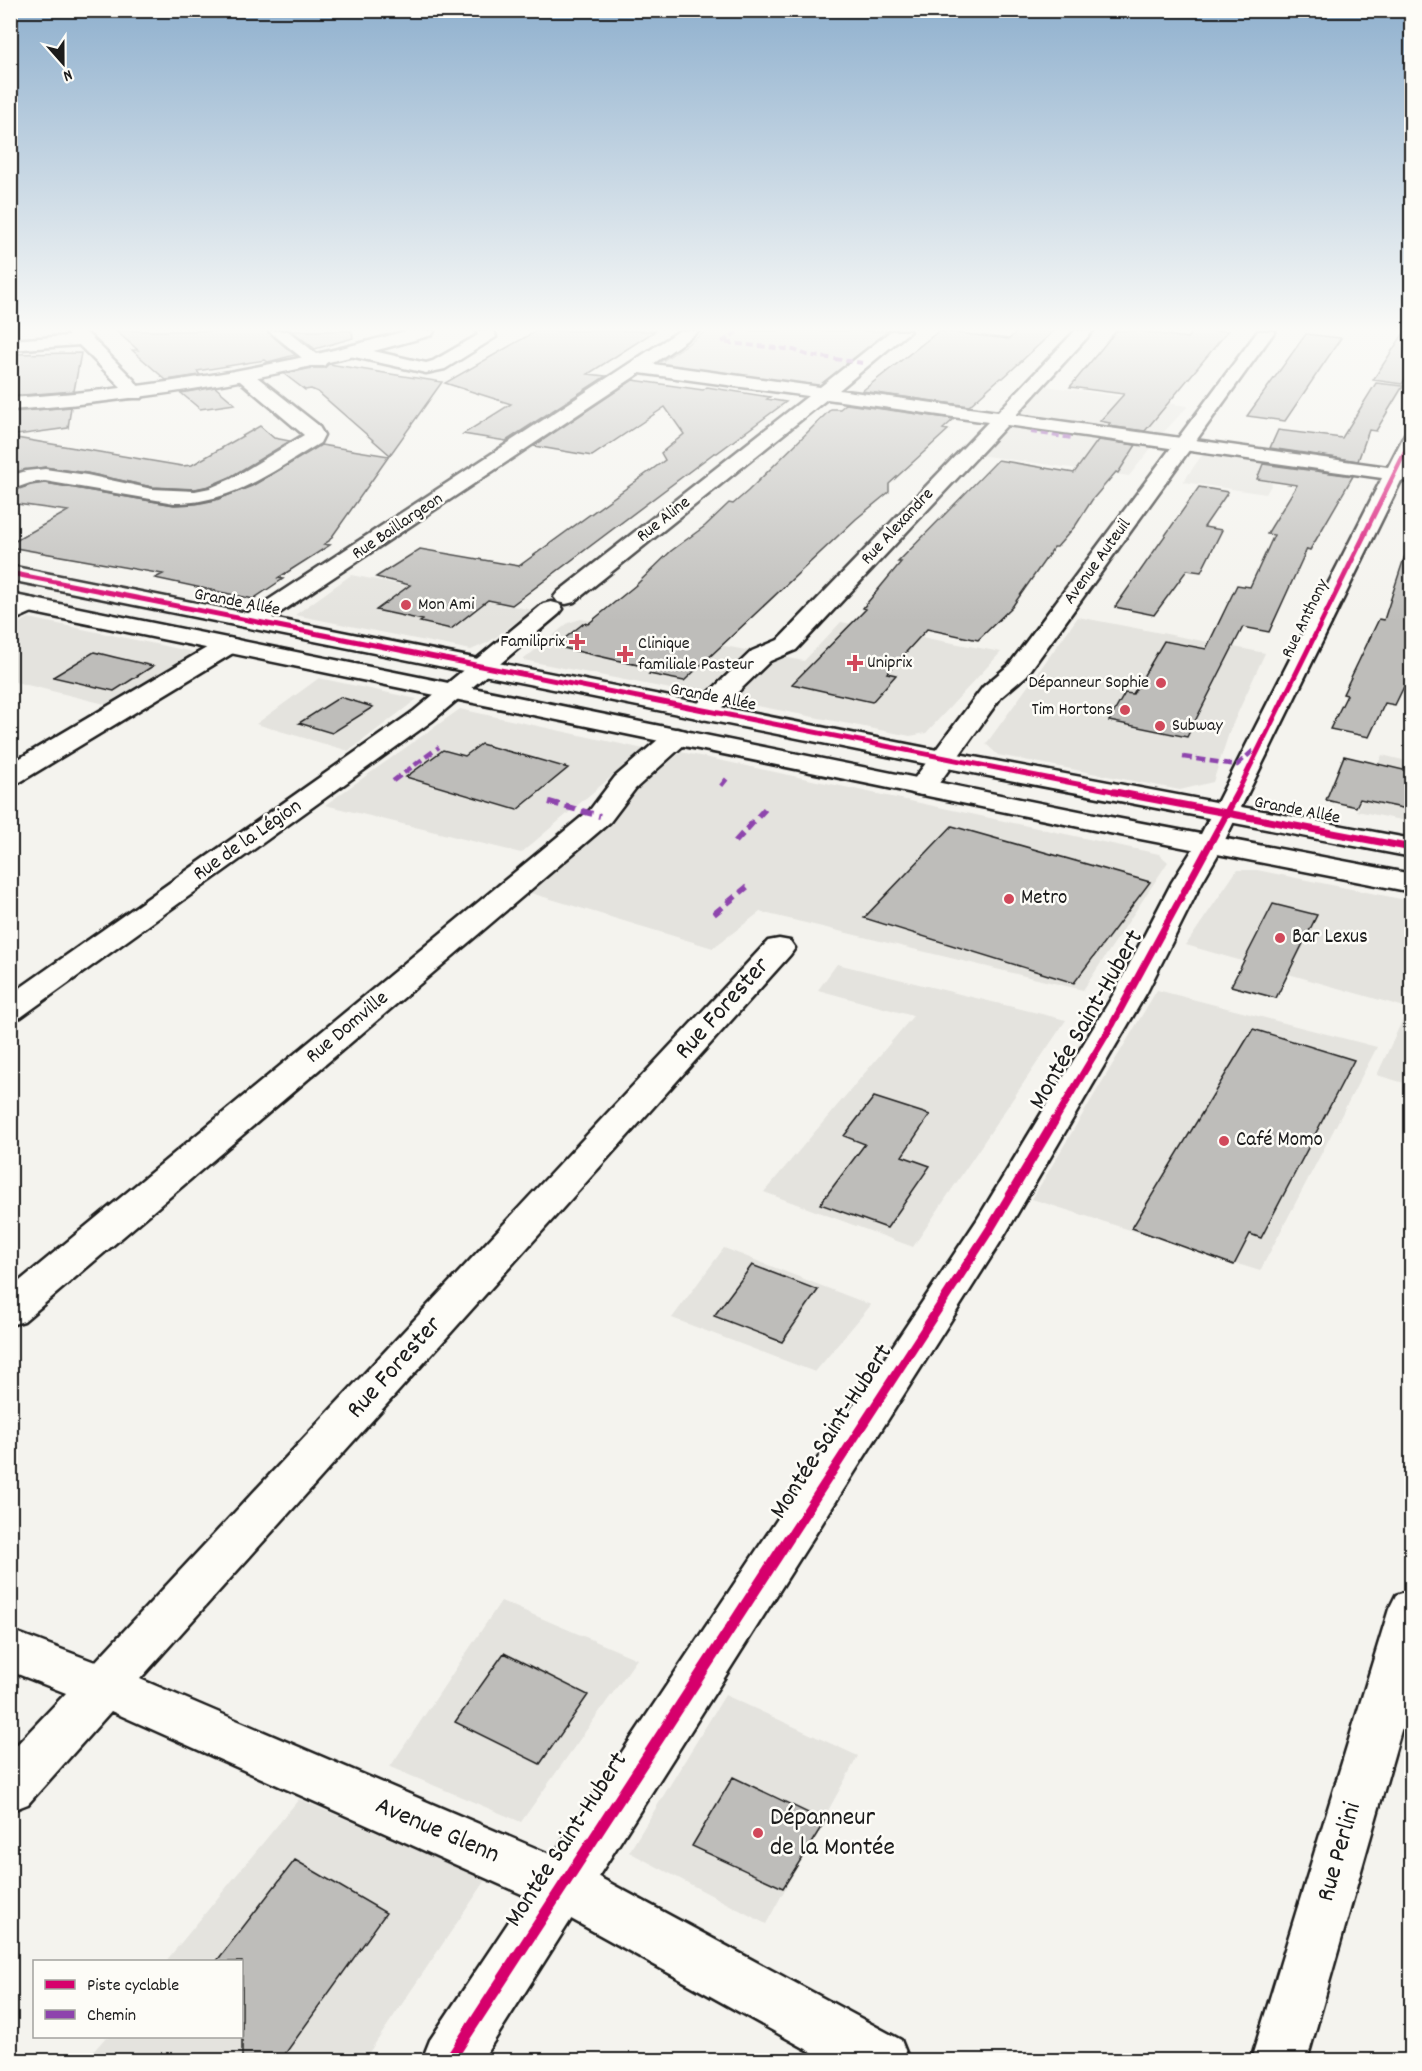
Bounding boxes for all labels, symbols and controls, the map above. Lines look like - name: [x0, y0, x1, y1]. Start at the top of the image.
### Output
- north arrow: [33, 33, 93, 93]
- text: N: [60, 63, 75, 87]
- street label: Rue Alexandre: [856, 483, 940, 571]
- street label: Rue Baillargeon: [348, 487, 448, 567]
- street label: Rue Aline: [632, 491, 696, 549]
- street label: Avenue Auteuil: [1058, 513, 1138, 610]
- street label: Rue Anthony: [1276, 575, 1336, 663]
- street label: Grande Allée: [192, 582, 282, 624]
- place label: Mon Ami: [418, 593, 474, 618]
- marker: Mon Ami: [399, 598, 413, 612]
- place label: Familiprix: [500, 630, 565, 655]
- place label: Clinique familiale Pasteur: [638, 632, 754, 678]
- marker: Familiprix: [570, 635, 584, 649]
- marker: Clinique familiale Pasteur: [616, 645, 634, 663]
- place label: Uniprix: [867, 651, 913, 676]
- marker: Uniprix: [848, 656, 862, 670]
- place label: Dépanneur Sophie: [1028, 671, 1149, 696]
- marker: Dépanneur Sophie: [1154, 676, 1168, 690]
- street label: Grande Allée: [668, 677, 758, 719]
- place label: Tim Hortons: [1032, 698, 1113, 723]
- marker: Tim Hortons: [1118, 703, 1132, 717]
- place label: Subway: [1172, 714, 1224, 739]
- marker: Subway: [1153, 719, 1167, 733]
- street label: Grande Allée: [1252, 790, 1342, 832]
- street label: Rue de la Légion: [188, 792, 308, 890]
- place label: Metro: [1021, 884, 1067, 914]
- marker: Metro: [1002, 892, 1016, 906]
- street label: Montée Saint-Hubert: [1020, 923, 1154, 1117]
- place label: Bar Lexus: [1292, 923, 1368, 953]
- marker: Bar Lexus: [1273, 931, 1287, 945]
- street label: Rue Forester: [667, 949, 780, 1069]
- street label: Rue Domville: [300, 984, 396, 1072]
- place label: Café Momo: [1236, 1126, 1323, 1156]
- marker: Café Momo: [1217, 1134, 1231, 1148]
- street label: Rue Forester: [339, 1308, 452, 1428]
- street label: Montée Saint-Hubert: [761, 1337, 903, 1527]
- street label: Montée Saint-Hubert: [496, 1745, 638, 1935]
- street label: Avenue Glenn: [369, 1788, 505, 1874]
- street label: Rue Perlini: [1308, 1798, 1372, 1906]
- place label: Dépanneur de la Montée: [770, 1800, 895, 1867]
- marker: Dépanneur de la Montée: [751, 1826, 765, 1840]
- legend: [33, 1960, 243, 2038]
- text: Piste cyclable: [87, 1974, 179, 1999]
- text: Chemin: [87, 2004, 136, 2029]

